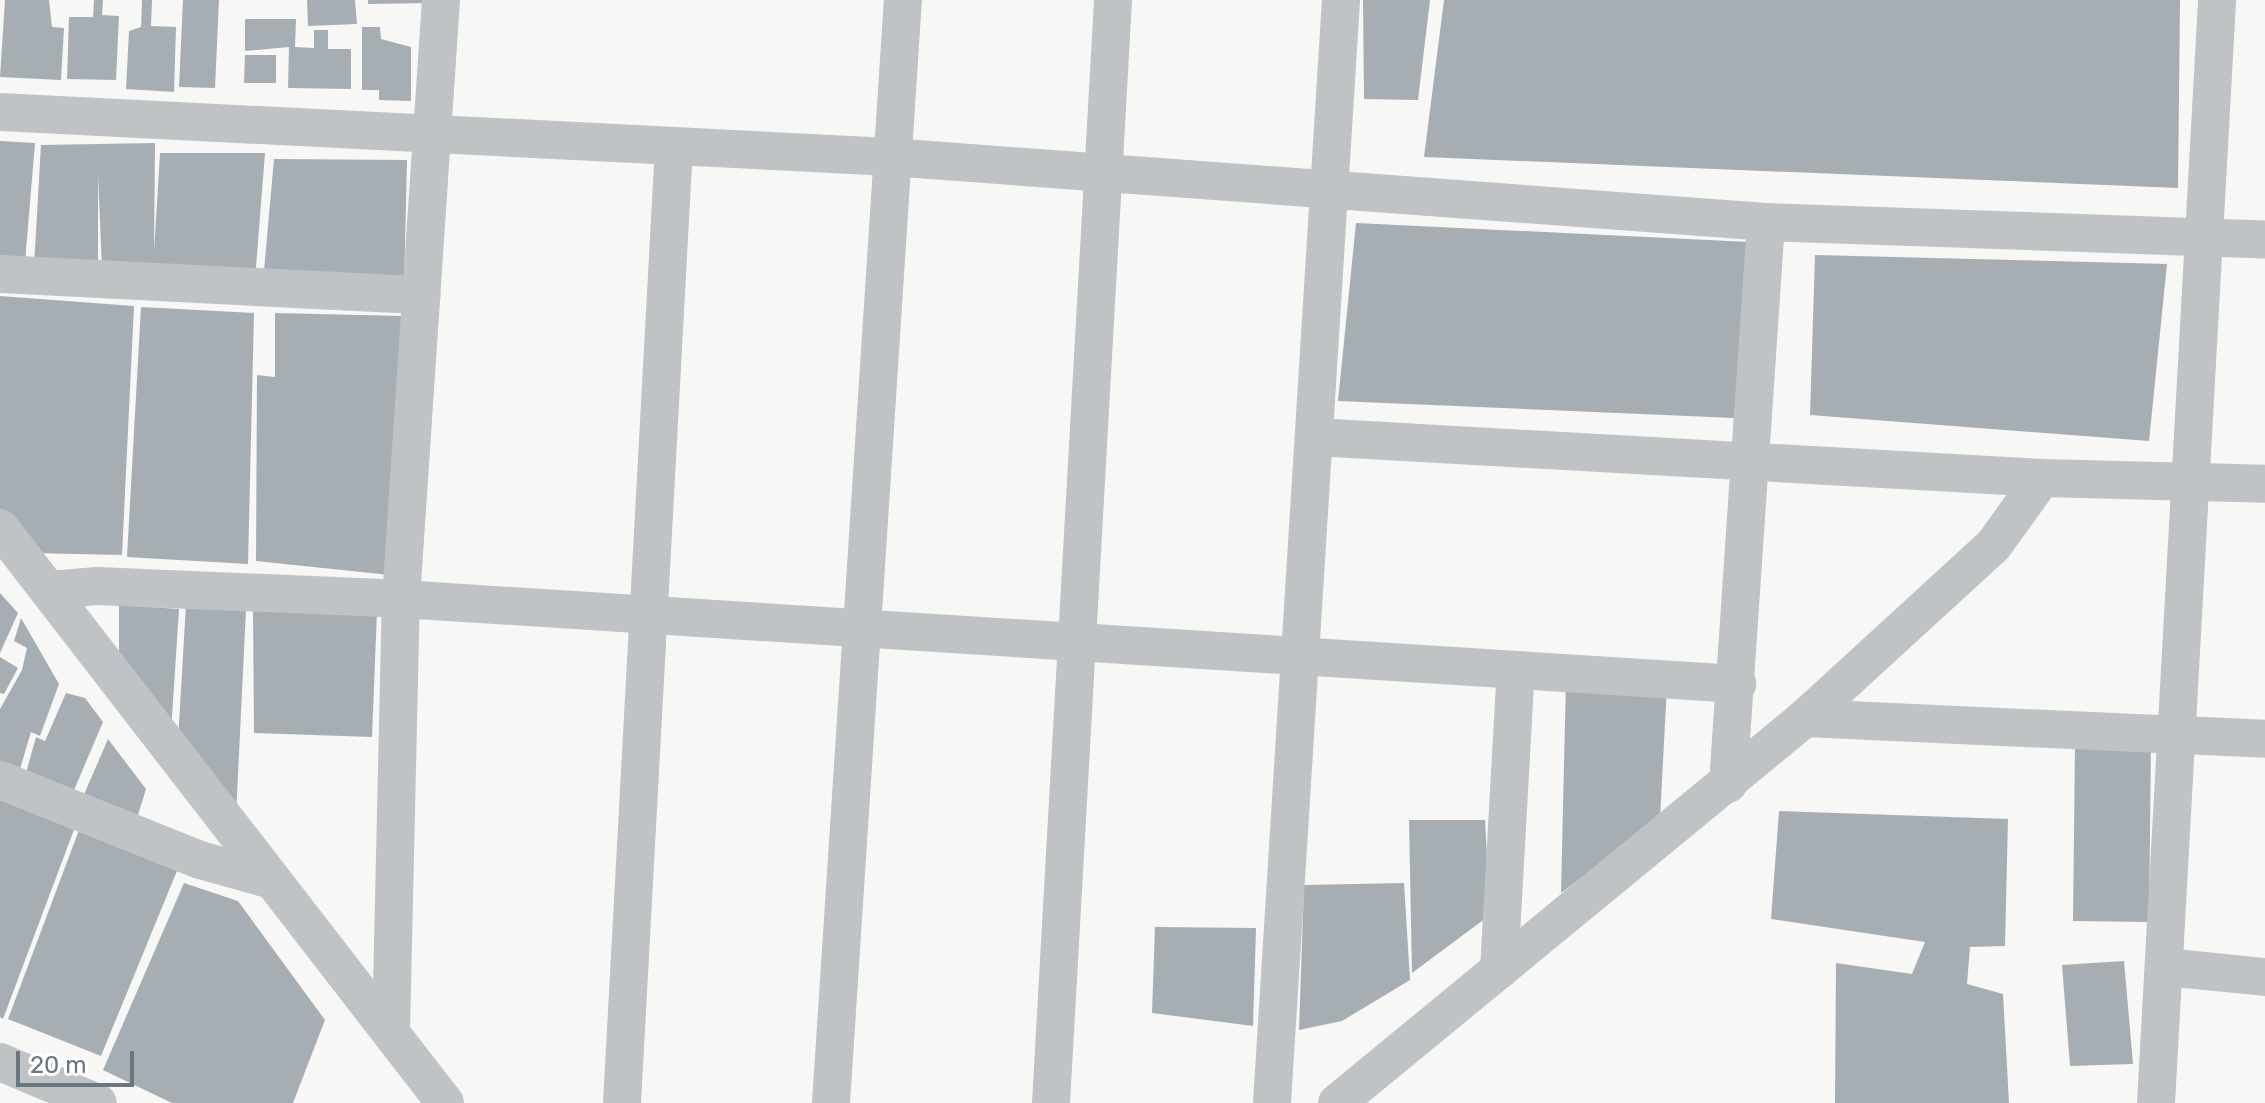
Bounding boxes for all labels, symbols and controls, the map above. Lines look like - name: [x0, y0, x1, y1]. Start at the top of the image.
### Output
- scale bar: [20, 1035, 138, 1085]
- text: 20 m: [30, 1051, 87, 1079]

